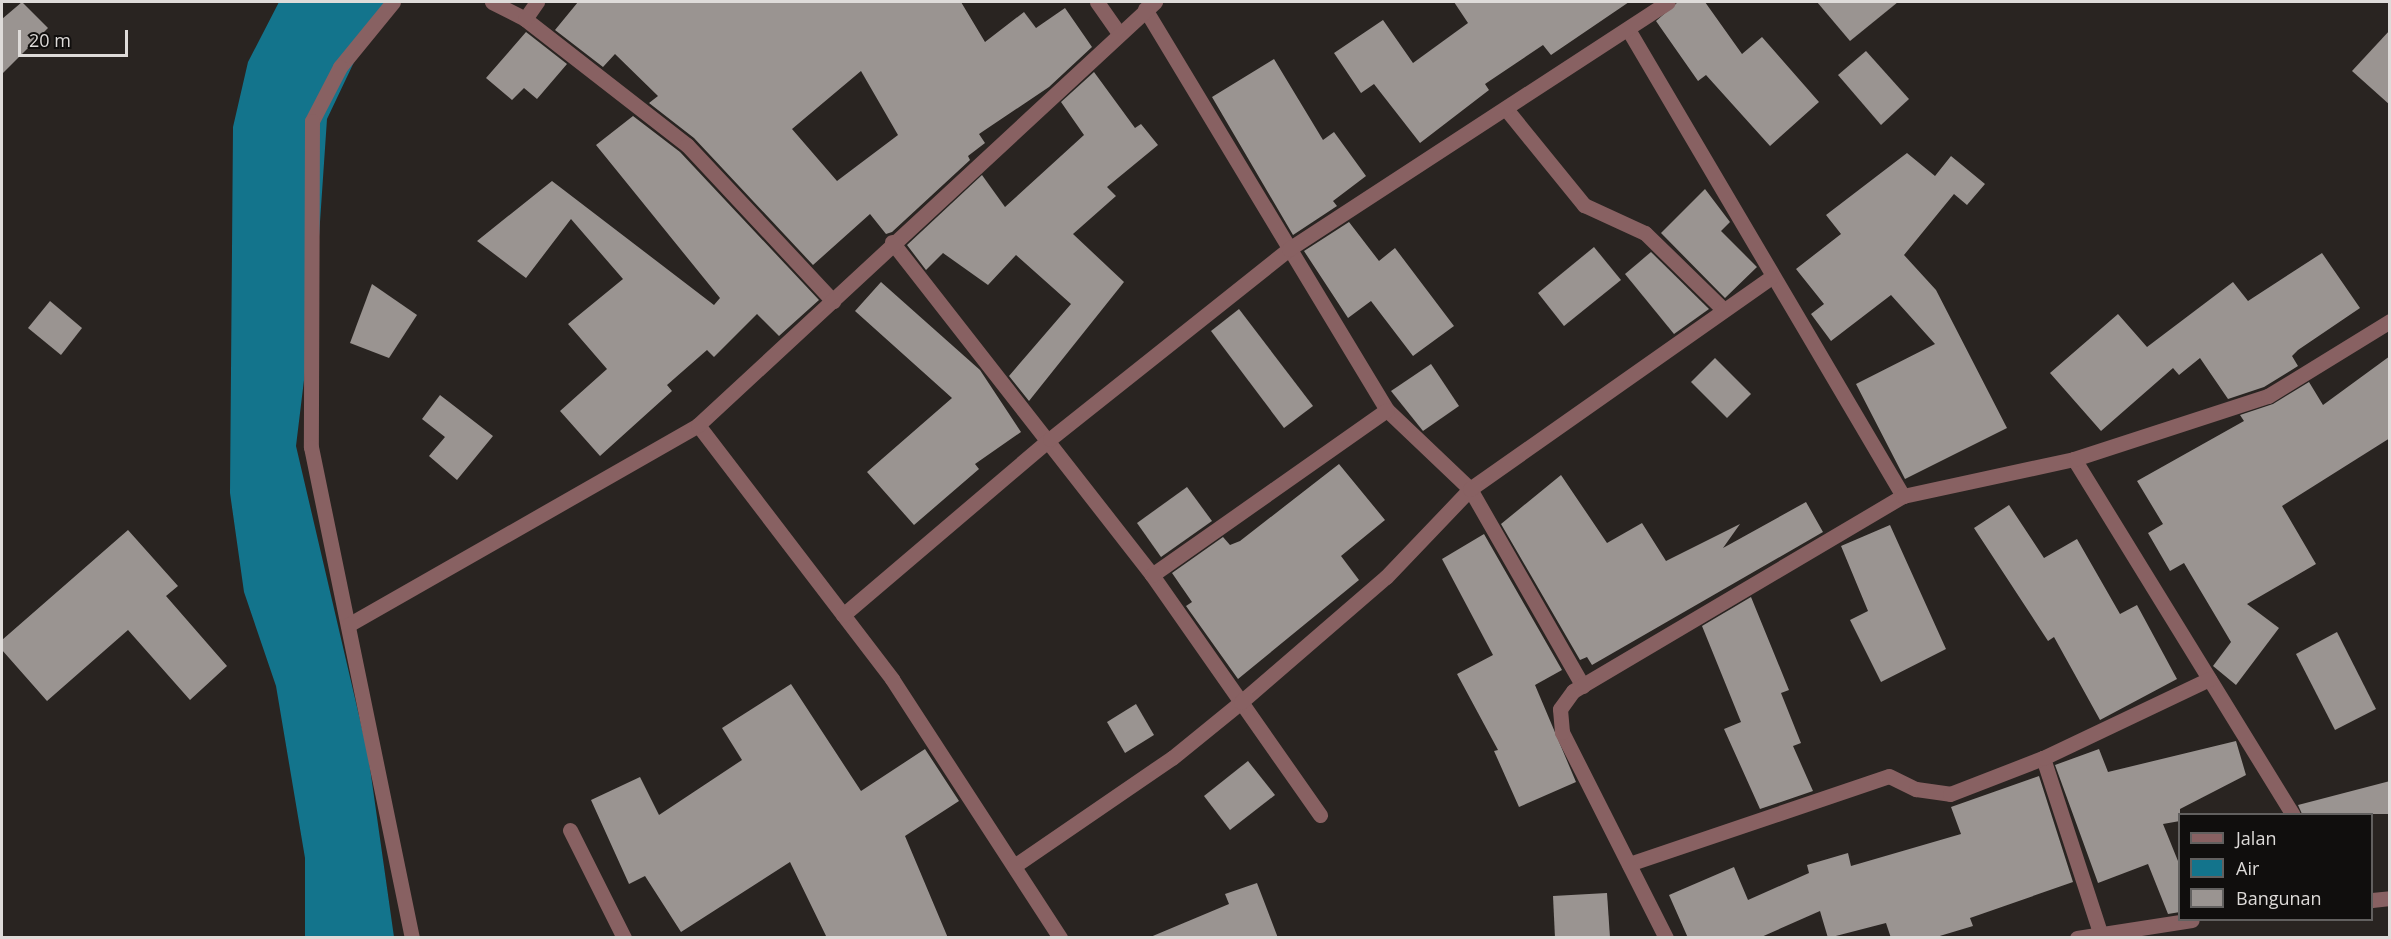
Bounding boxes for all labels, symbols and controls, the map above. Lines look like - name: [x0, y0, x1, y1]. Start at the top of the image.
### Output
- scale bar: [21, 18, 130, 56]
- text: 20 m: [29, 28, 71, 52]
- legend: [2178, 813, 2373, 921]
- text: Jalan: [2236, 826, 2276, 850]
- text: Air: [2236, 856, 2259, 880]
- text: Bangunan: [2236, 886, 2322, 910]

